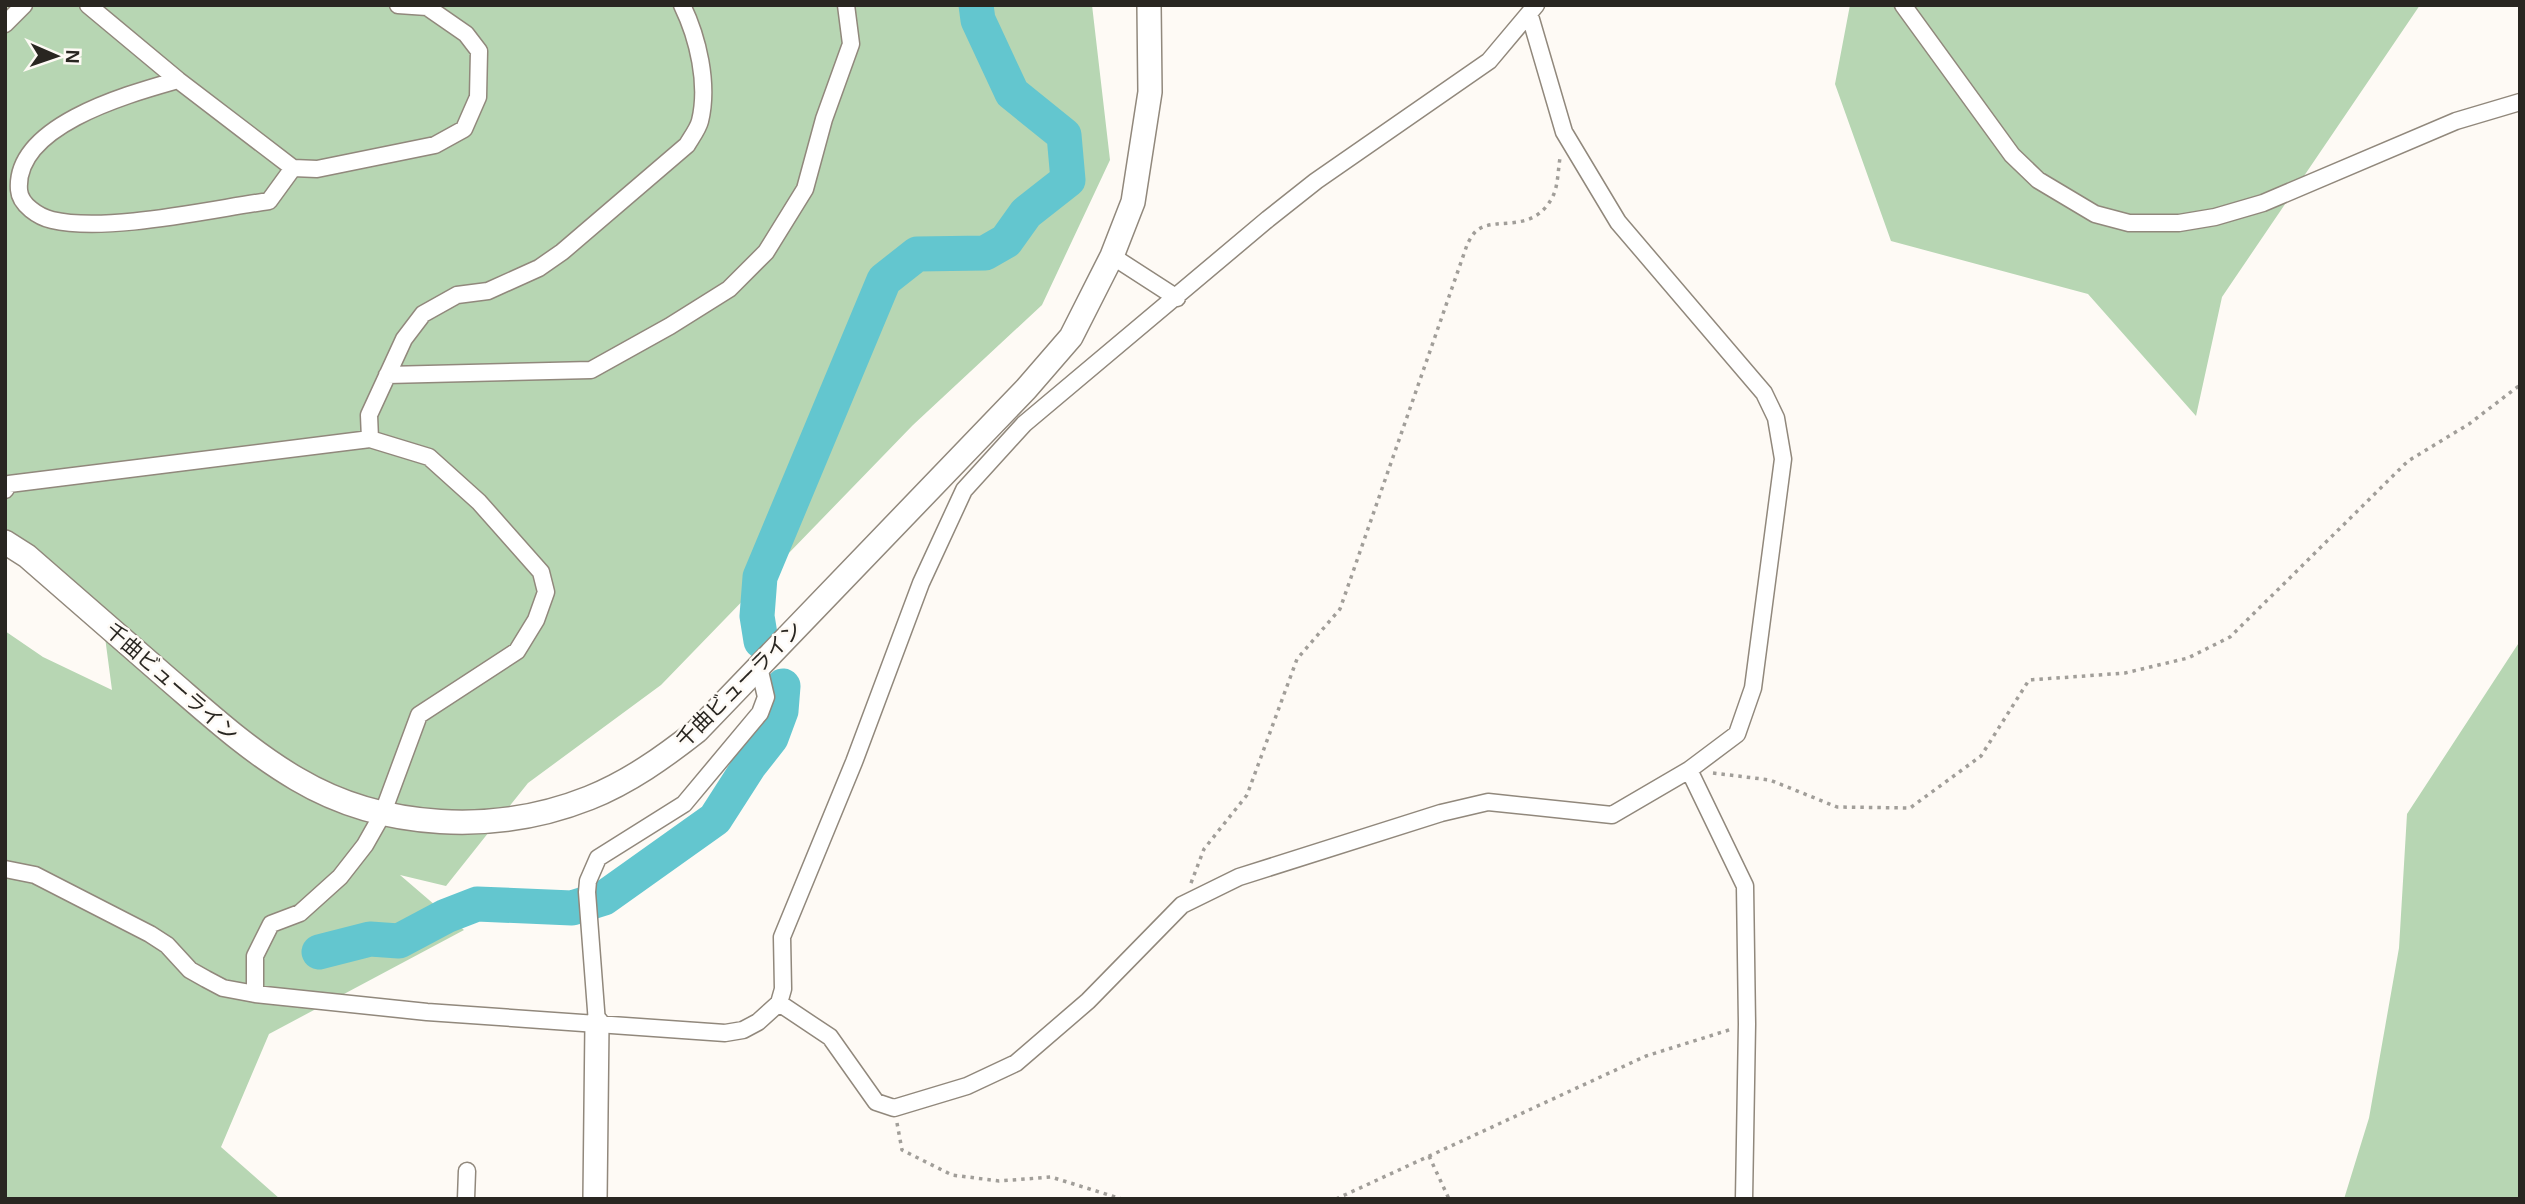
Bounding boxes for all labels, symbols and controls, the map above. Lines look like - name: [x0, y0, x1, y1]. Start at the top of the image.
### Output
- north arrow: [21, 21, 91, 91]
- text: N: [62, 49, 83, 64]
- street label: 千曲ビューライン: [671, 616, 807, 752]
- street label: 千曲ビューライン: [101, 618, 243, 746]

